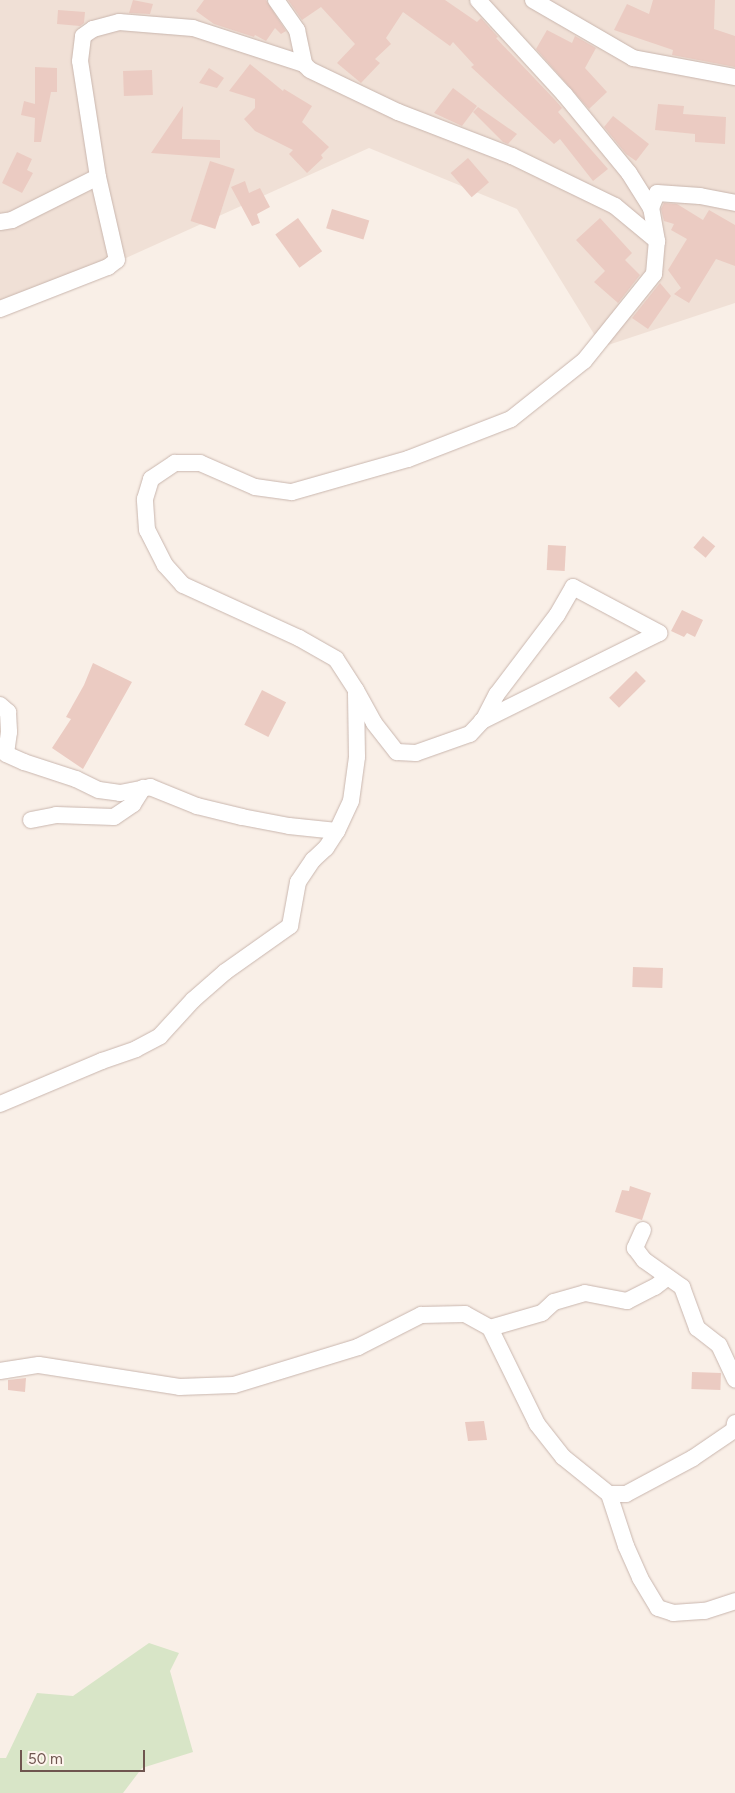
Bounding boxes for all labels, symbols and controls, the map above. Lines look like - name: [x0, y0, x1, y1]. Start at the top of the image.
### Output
- scale bar: [22, 1740, 148, 1772]
- text: 50 m: [28, 1750, 63, 1768]

